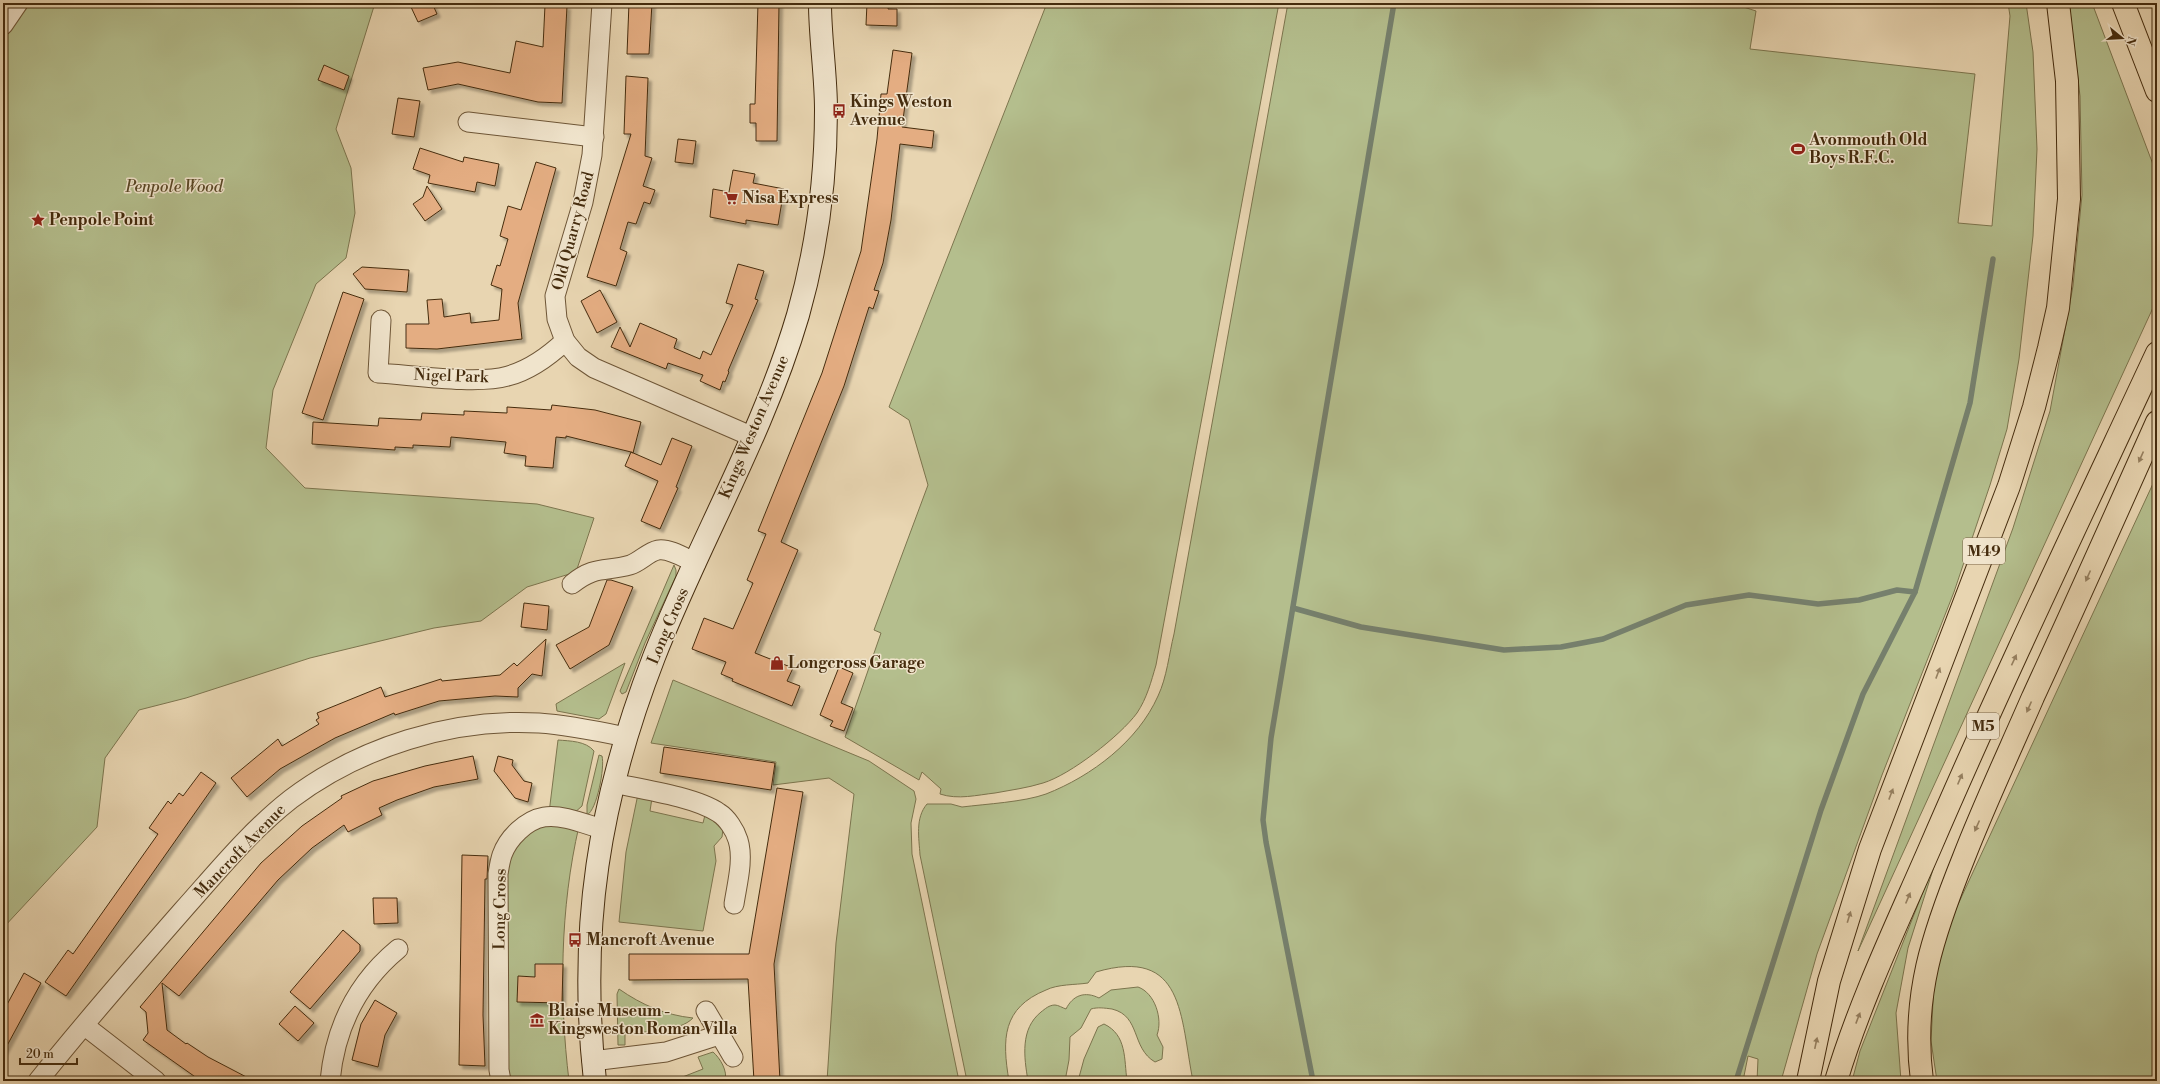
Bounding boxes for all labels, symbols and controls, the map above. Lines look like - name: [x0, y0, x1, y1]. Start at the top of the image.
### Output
- north arrow: [2102, 18, 2142, 58]
- text: N: [2122, 34, 2139, 47]
- place label: Kings Weston Avenue: [849, 92, 952, 130]
- bus stop icon: Kings Weston Avenue: [831, 103, 847, 119]
- place label: Avonmouth Old Boys R.F.C.: [1808, 130, 1928, 168]
- sports icon: Avonmouth Old Boys R.F.C.: [1790, 141, 1806, 157]
- street label: Old Quarry Road: [548, 169, 598, 293]
- park label: Penpole Wood: [124, 177, 224, 197]
- place label: Nisa Express: [742, 188, 839, 208]
- supermarket icon: Nisa Express: [723, 190, 739, 206]
- place label: Penpole Point: [49, 210, 154, 230]
- place icon: Penpole Point: [30, 212, 46, 228]
- street label: Kings Weston Avenue: [715, 352, 793, 502]
- street label: Nigel Park: [413, 365, 490, 387]
- one-way arrow: [2138, 452, 2144, 463]
- road number: M49: [1963, 538, 2005, 564]
- one-way arrow: [2085, 570, 2091, 581]
- street label: Long Cross: [643, 585, 693, 667]
- place label: Longcross Garage: [788, 653, 925, 673]
- shop icon: Longcross Garage: [769, 655, 785, 671]
- one-way arrow: [2011, 655, 2017, 666]
- one-way arrow: [1935, 666, 1941, 678]
- one-way arrow: [2026, 702, 2032, 713]
- road number: M5: [1967, 713, 1999, 739]
- one-way arrow: [1957, 773, 1963, 784]
- one-way arrow: [1888, 788, 1894, 800]
- street label: Mancroft Avenue: [190, 800, 290, 902]
- one-way arrow: [1973, 821, 1979, 833]
- street label: Long Cross: [489, 868, 511, 950]
- one-way arrow: [1906, 892, 1912, 904]
- one-way arrow: [1846, 911, 1852, 923]
- place label: Mancroft Avenue: [586, 930, 715, 950]
- bus stop icon: Mancroft Avenue: [567, 932, 583, 948]
- place label: Blaise Museum - Kingsweston Roman Villa: [548, 1001, 738, 1039]
- one-way arrow: [1855, 1011, 1861, 1023]
- museum icon: Blaise Museum - Kingsweston Roman Villa: [529, 1012, 545, 1028]
- one-way arrow: [1813, 1037, 1819, 1049]
- scale bar: [20, 1040, 77, 1066]
- text: 20 m: [26, 1047, 54, 1062]

